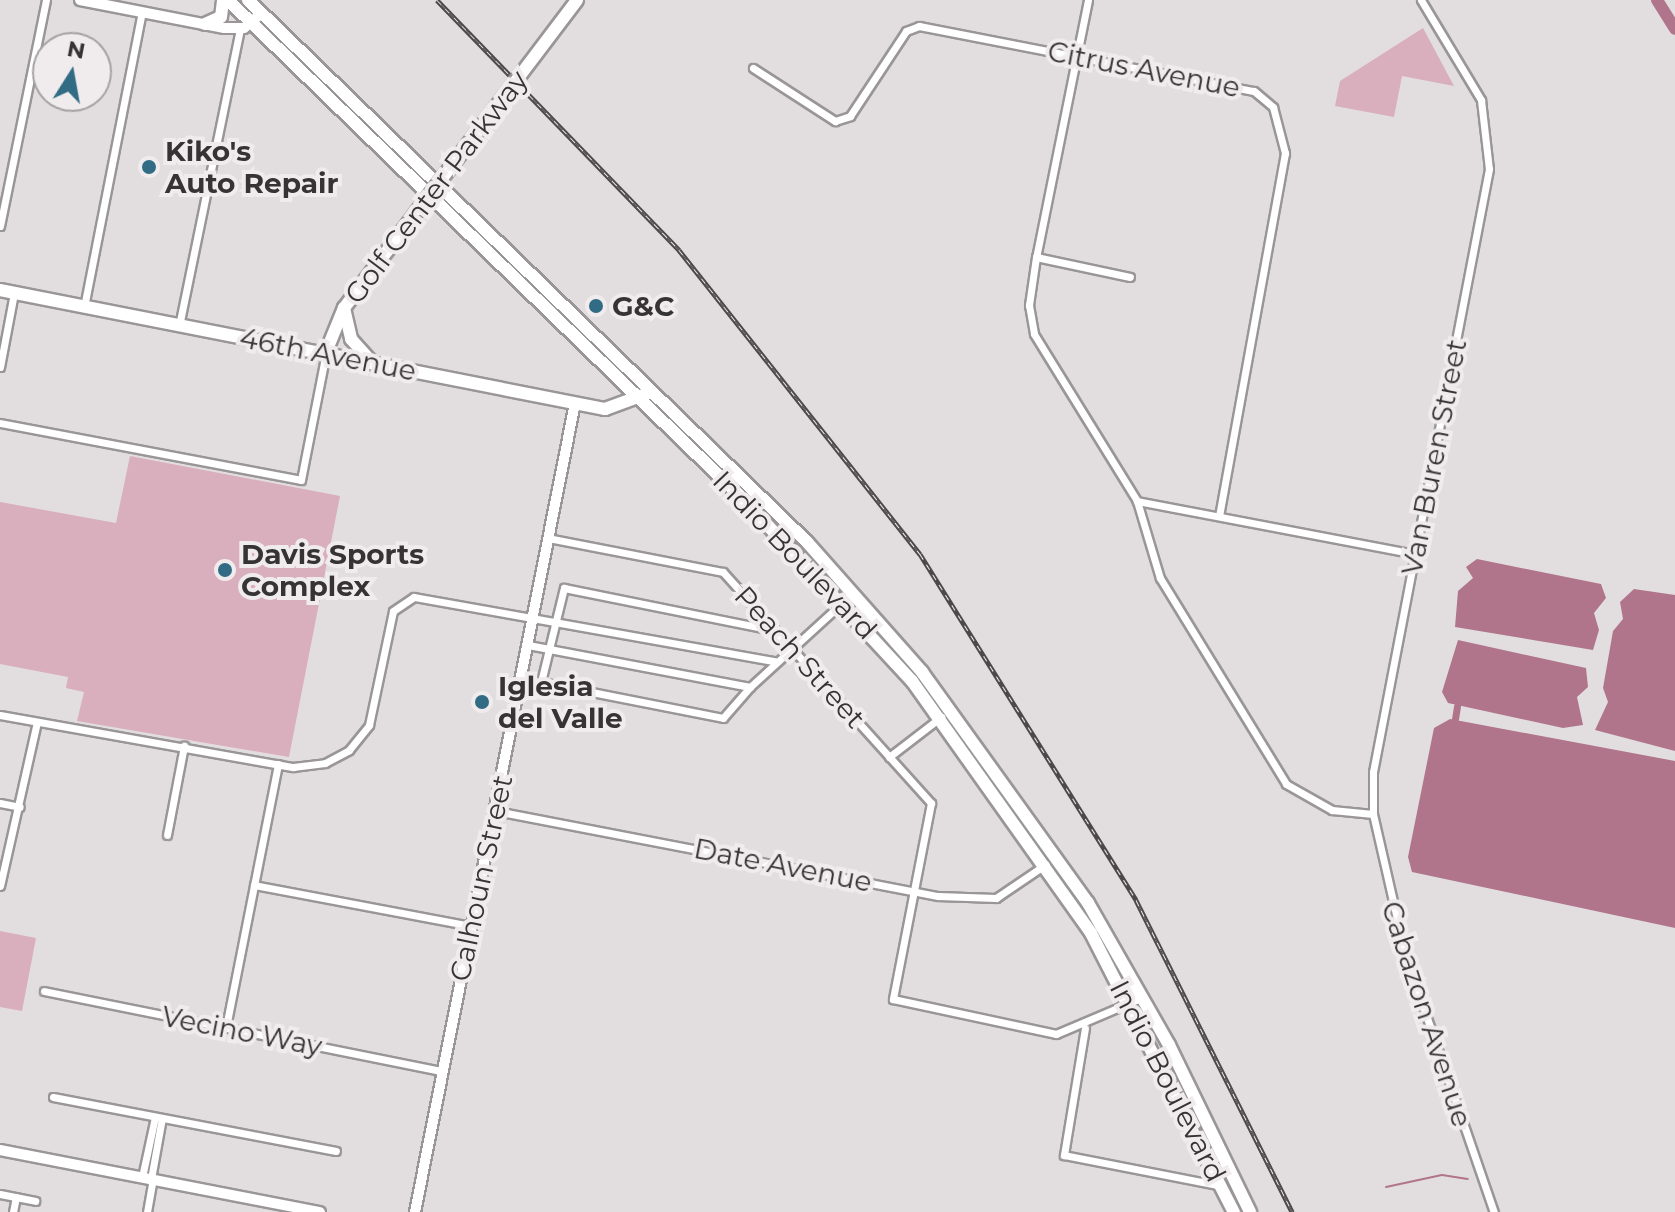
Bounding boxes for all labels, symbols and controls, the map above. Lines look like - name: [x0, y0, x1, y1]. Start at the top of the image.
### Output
- north arrow: [32, 32, 112, 112]
- street label: Citrus Avenue: [1045, 34, 1243, 104]
- text: N: [65, 35, 88, 65]
- street label: Golf Center Parkway: [337, 64, 535, 310]
- place label: Kiko's Auto Repair: [165, 134, 338, 200]
- marker: Kiko's Auto Repair: [140, 158, 158, 176]
- place label: G&C: [612, 289, 674, 323]
- marker: G&C: [587, 297, 605, 315]
- street label: 46th Avenue: [237, 320, 419, 388]
- street label: Van Buren Street: [1395, 336, 1473, 578]
- street label: Indio Boulevard: [706, 464, 884, 646]
- place label: Davis Sports Complex: [241, 537, 424, 603]
- marker: Davis Sports Complex: [216, 561, 234, 579]
- street label: Peach Street: [728, 579, 872, 735]
- place label: Iglesia del Valle: [498, 669, 623, 735]
- marker: Iglesia del Valle: [473, 693, 491, 711]
- street label: Calhoun Street: [443, 772, 519, 984]
- street label: Date Avenue: [691, 831, 875, 899]
- street label: Cabazon Avenue: [1375, 897, 1479, 1131]
- street label: Indio Boulevard: [1103, 975, 1233, 1187]
- street label: Vecino Way: [159, 999, 325, 1063]

